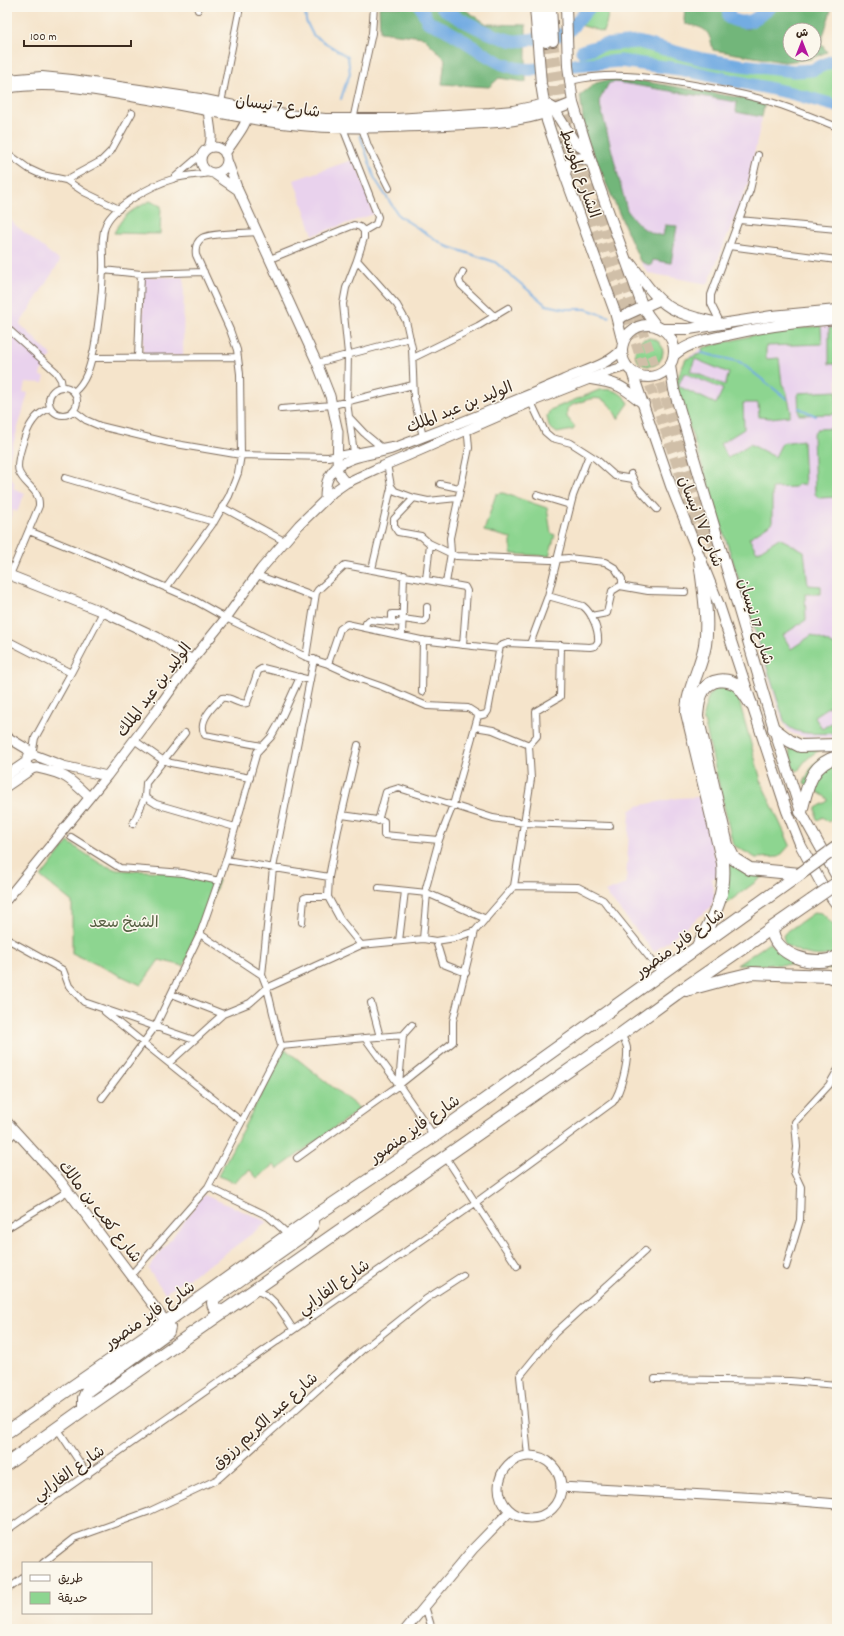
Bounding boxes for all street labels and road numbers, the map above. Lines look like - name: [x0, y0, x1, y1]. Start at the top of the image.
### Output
- street label: شارع 7 نيسان: [234, 90, 322, 125]
- street label: الشارع الموسط: [553, 126, 605, 222]
- street label: الوليد بن عبد الملك: [403, 377, 517, 440]
- street label: شارع ١٧ نيسان: [671, 473, 728, 571]
- street label: شارع 17 نيسان: [731, 576, 779, 668]
- street label: الوليد بن عبد الملك: [112, 638, 198, 743]
- street label: شارع فايز منصور: [629, 904, 730, 986]
- street label: شارع فايز منصور: [364, 1090, 465, 1171]
- street label: شارع كعب بن مالك: [52, 1157, 146, 1268]
- street label: شارع الفارابي: [294, 1255, 376, 1322]
- street label: شارع فايز منصور: [99, 1276, 200, 1357]
- street label: شارع عبد الكريم رزوق: [207, 1368, 324, 1476]
- street label: شارع الفارابي: [29, 1441, 111, 1508]

